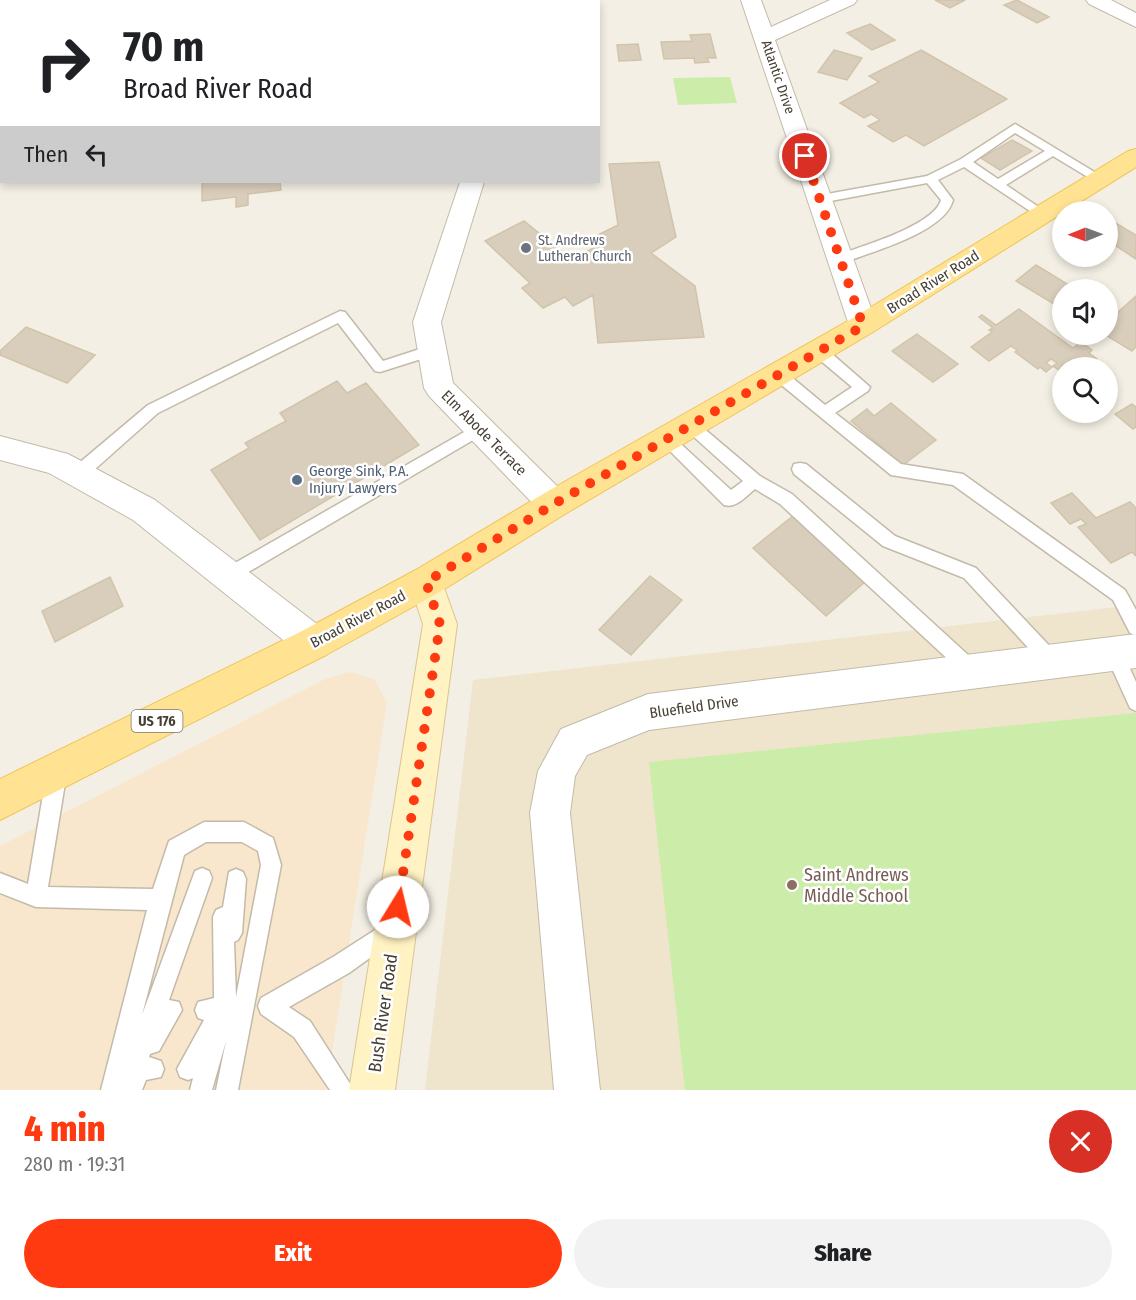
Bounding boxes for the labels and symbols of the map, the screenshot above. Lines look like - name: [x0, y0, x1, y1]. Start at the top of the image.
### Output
- street label: Atlantic Drive: [757, 38, 799, 116]
- pin: [779, 130, 830, 181]
- north arrow: [1052, 201, 1118, 267]
- place label: St. Andrews Lutheran Church: [538, 232, 632, 265]
- marker: St. Andrews Lutheran Church: [519, 241, 533, 255]
- street label: Broad River Road: [883, 246, 983, 318]
- street label: Elm Abode Terrace: [438, 387, 530, 479]
- place label: George Sink, P.A. Injury Lawyers: [309, 462, 409, 497]
- marker: George Sink, P.A. Injury Lawyers: [290, 473, 304, 487]
- street label: Broad River Road: [307, 586, 409, 652]
- street label: Bluefield Drive: [648, 692, 740, 722]
- road number: US 176: [132, 710, 182, 732]
- place label: Saint Andrews Middle School: [804, 864, 909, 907]
- position arrow: [366, 875, 430, 939]
- marker: Saint Andrews Middle School: [785, 878, 799, 892]
- street label: Bush River Road: [364, 952, 402, 1074]

